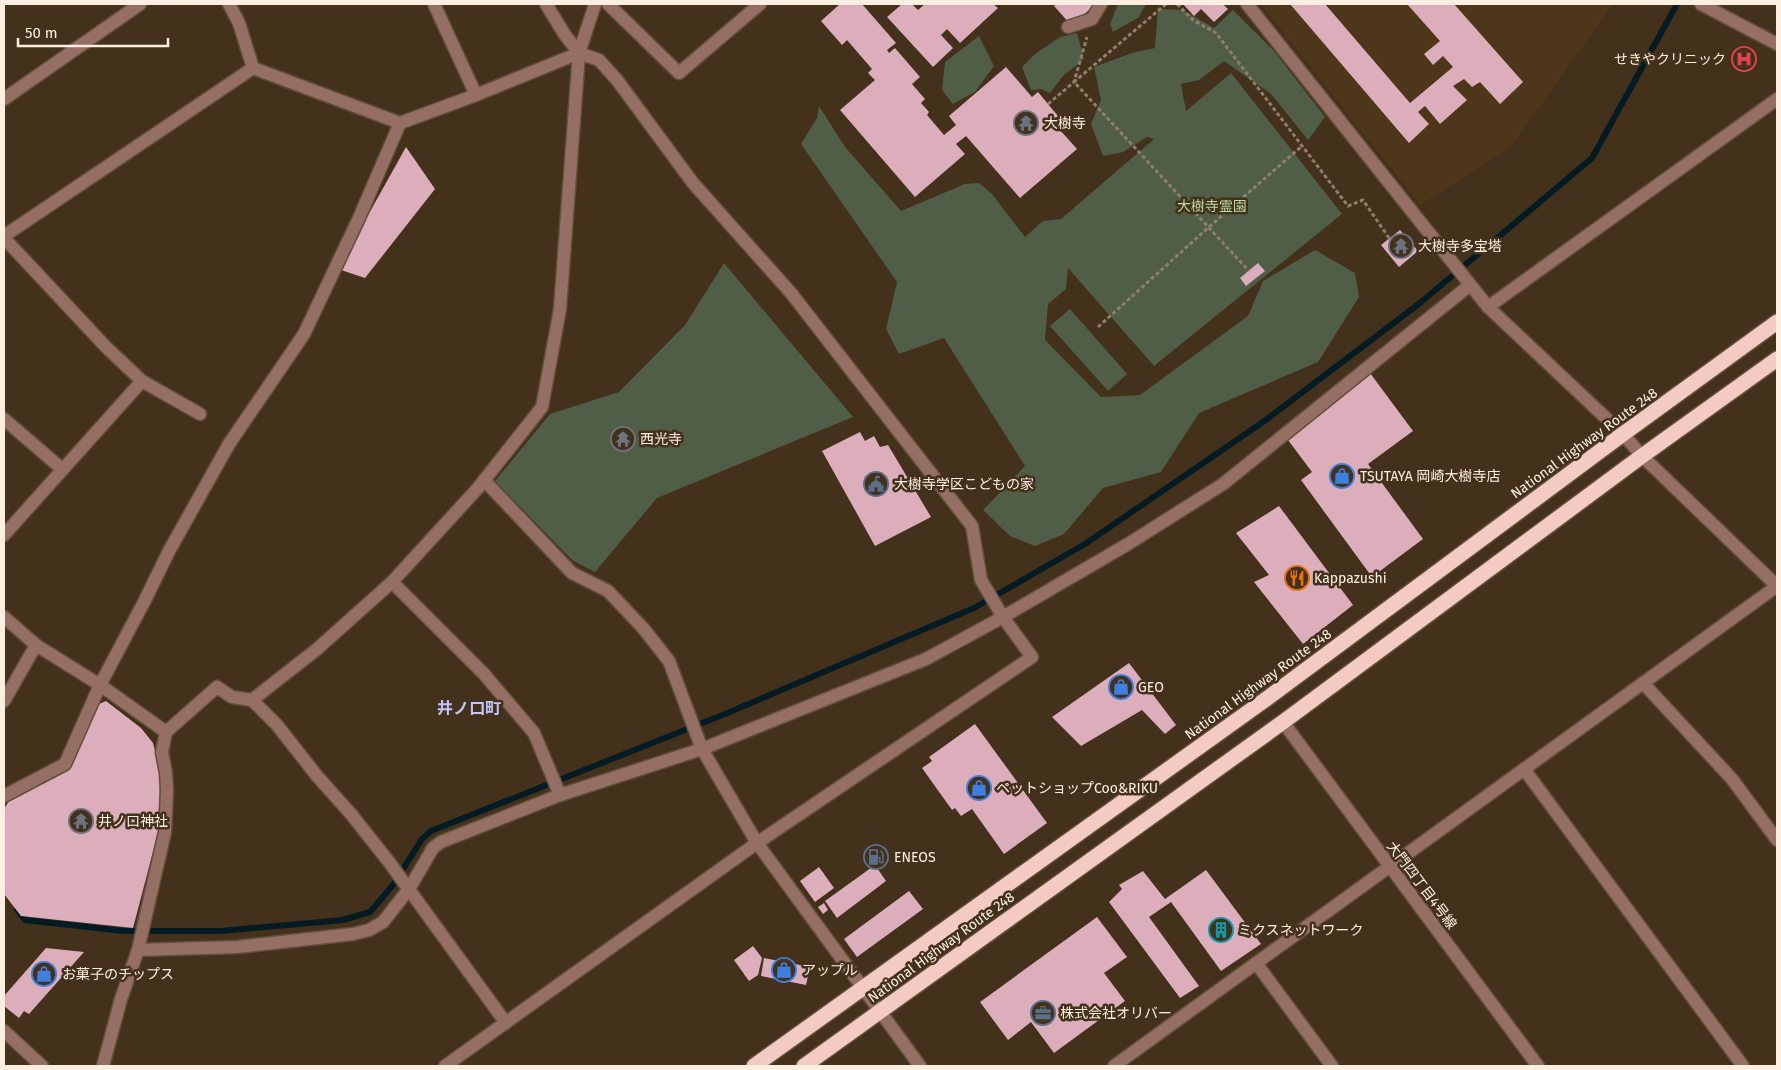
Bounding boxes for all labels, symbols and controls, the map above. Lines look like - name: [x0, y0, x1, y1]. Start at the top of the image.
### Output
- scale bar: [18, 15, 168, 47]
- text: 50 m: [25, 24, 58, 42]
- hospital icon: せきやクリニック: [1731, 46, 1757, 72]
- place label: せきやクリニック: [1614, 51, 1726, 68]
- temple icon: 大樹寺: [1013, 110, 1039, 136]
- place label: 大樹寺: [1044, 115, 1086, 132]
- park label: 大樹寺霊園: [1177, 198, 1247, 215]
- temple icon: 大樹寺多宝塔: [1388, 233, 1414, 259]
- place label: 大樹寺多宝塔: [1418, 238, 1502, 255]
- street label: National Highway Route 248: [1508, 384, 1661, 502]
- temple icon: 西光寺: [610, 426, 636, 452]
- place label: 西光寺: [640, 431, 682, 448]
- shop icon: TSUTAYA 岡崎大樹寺店: [1329, 463, 1355, 489]
- place label: TSUTAYA 岡崎大樹寺店: [1360, 468, 1500, 485]
- public building icon: 大樹寺学区こどもの家: [863, 471, 889, 497]
- place label: 大樹寺学区こどもの家: [894, 476, 1034, 493]
- restaurant icon: Kappazushi: [1284, 565, 1310, 591]
- place label: Kappazushi: [1314, 570, 1387, 587]
- street label: National Highway Route 248: [1182, 625, 1335, 743]
- shop icon: GEO: [1108, 674, 1134, 700]
- place label: GEO: [1138, 679, 1164, 696]
- district label: 井ノ口町: [437, 699, 501, 718]
- shop icon: ペットショップCoo&RIKU: [966, 775, 992, 801]
- place label: ペットショップCoo&RIKU: [996, 780, 1158, 797]
- temple icon: 井ノ口神社: [68, 808, 94, 834]
- place label: 井ノ口神社: [98, 813, 168, 830]
- street label: 大門四丁目4号線: [1383, 838, 1460, 933]
- fuel station icon: ENEOS: [863, 844, 889, 870]
- place label: ENEOS: [894, 849, 936, 866]
- street label: National Highway Route 248: [865, 888, 1018, 1006]
- building icon: ミクスネットワーク: [1208, 917, 1234, 943]
- place label: ミクスネットワーク: [1238, 922, 1364, 939]
- shop icon: アップル: [771, 957, 797, 983]
- shop icon: お菓子のチップス: [31, 961, 57, 987]
- place label: アップル: [802, 962, 858, 979]
- place label: お菓子のチップス: [62, 966, 174, 983]
- office icon: 株式会社オリバー: [1030, 1000, 1056, 1026]
- place label: 株式会社オリバー: [1060, 1005, 1172, 1022]

